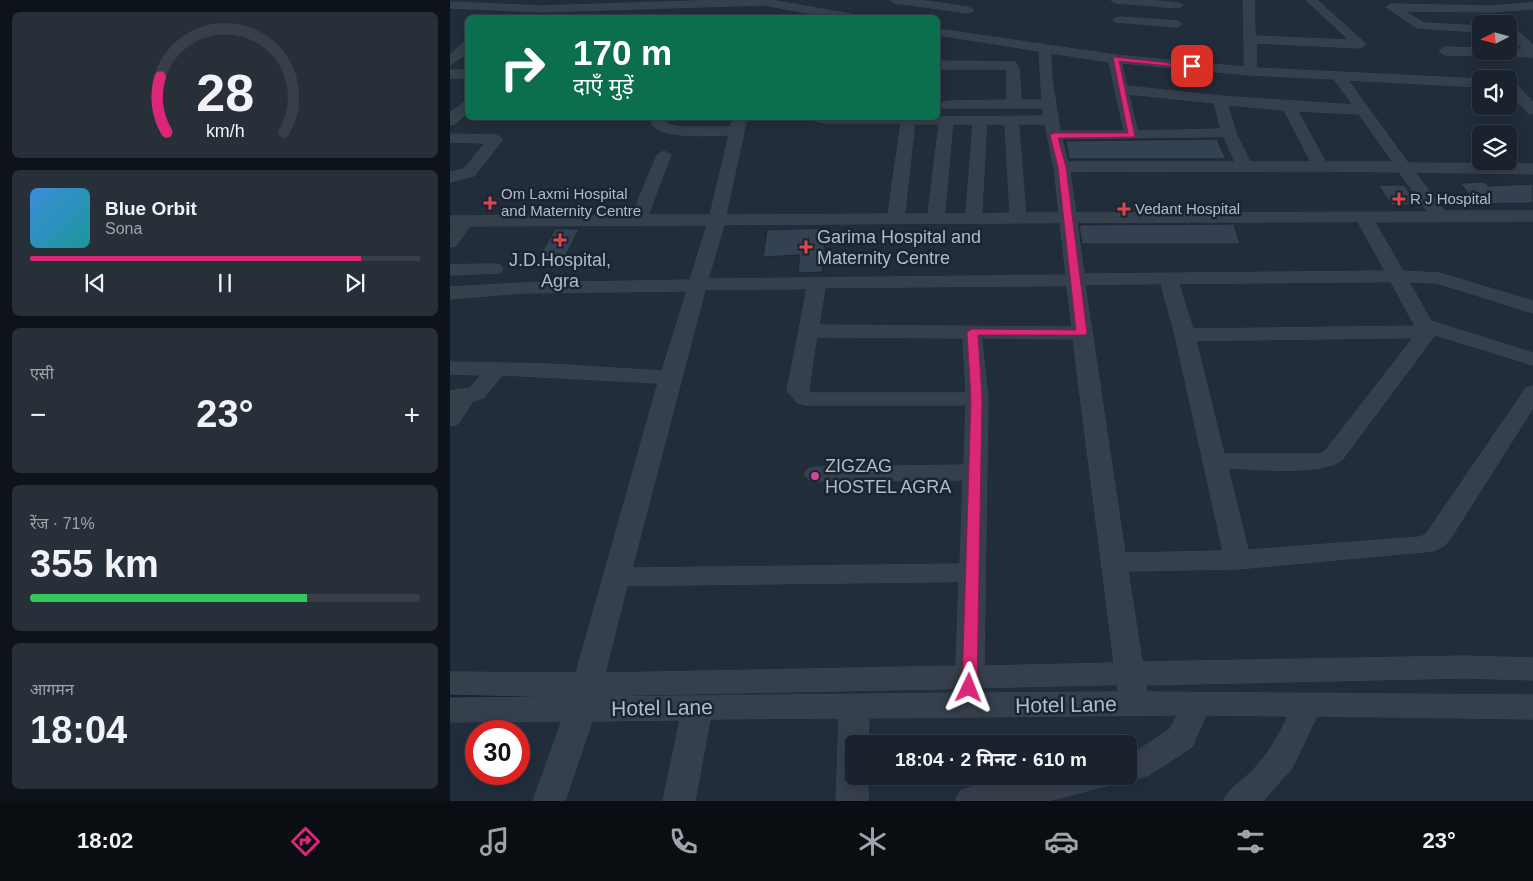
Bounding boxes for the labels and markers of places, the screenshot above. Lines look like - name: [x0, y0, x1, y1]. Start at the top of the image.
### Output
- pin: [1171, 45, 1213, 87]
- place label: Om Laxmi Hospital and Maternity Centre: [501, 185, 641, 219]
- place label: R J Hospital: [1410, 190, 1491, 207]
- marker: R J Hospital: [1392, 192, 1406, 206]
- marker: Om Laxmi Hospital and Maternity Centre: [483, 196, 497, 210]
- place label: Vedant Hospital: [1135, 200, 1240, 217]
- marker: Vedant Hospital: [1117, 202, 1131, 216]
- place label: Garima Hospital and Maternity Centre: [817, 227, 981, 268]
- marker: J.D.Hospital, Agra: [553, 233, 567, 247]
- marker: Garima Hospital and Maternity Centre: [799, 240, 813, 254]
- place label: J.D.Hospital, Agra: [509, 250, 611, 291]
- place label: ZIGZAG HOSTEL AGRA: [825, 456, 951, 497]
- marker: ZIGZAG HOSTEL AGRA: [809, 470, 821, 482]

